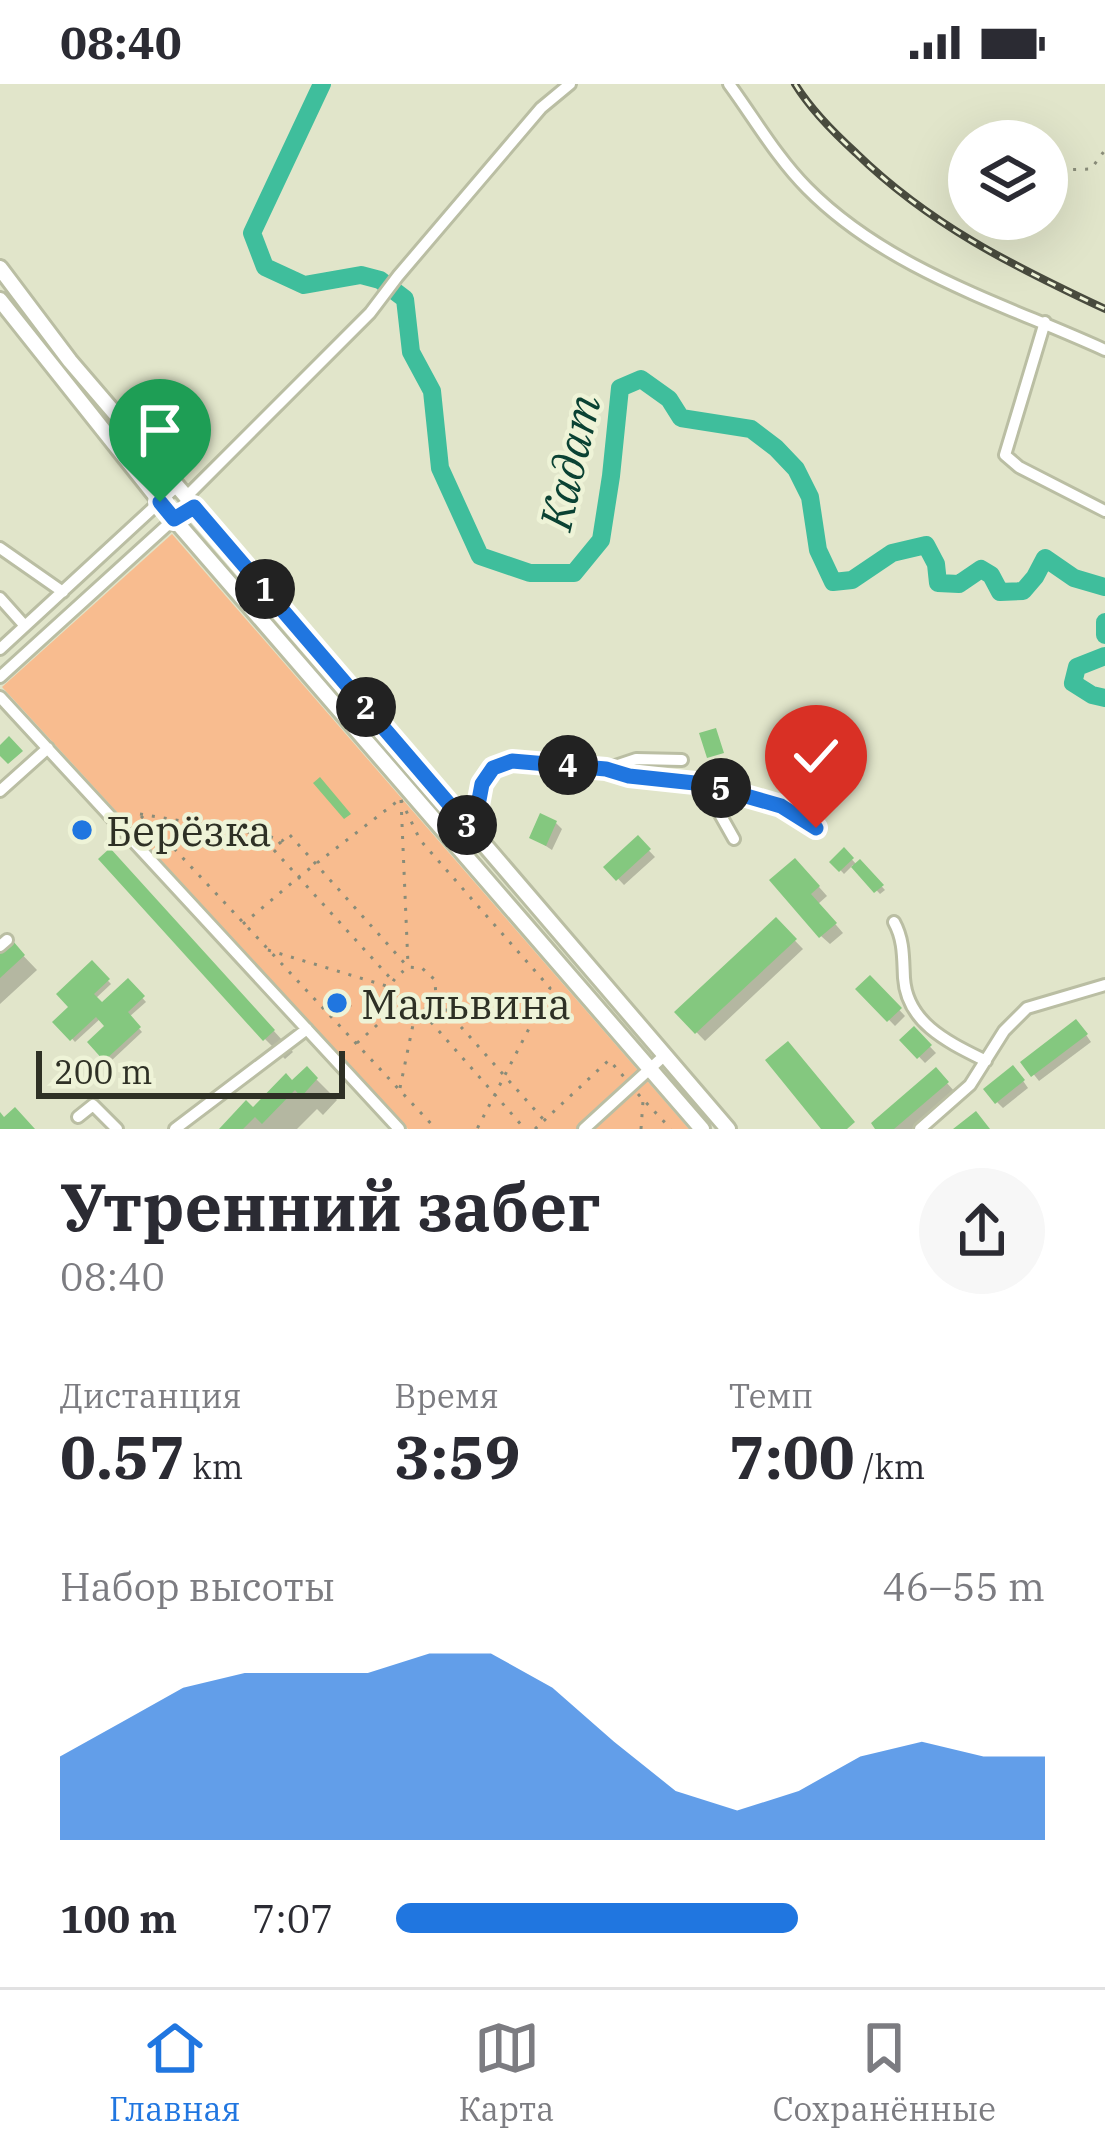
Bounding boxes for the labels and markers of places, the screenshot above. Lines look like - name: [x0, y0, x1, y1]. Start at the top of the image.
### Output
- pin: [109, 379, 211, 502]
- pin: 1: [235, 559, 295, 619]
- pin: 2: [336, 677, 396, 737]
- pin: [765, 705, 867, 828]
- pin: 4: [538, 735, 598, 795]
- pin: 5: [691, 758, 751, 818]
- pin: 3: [437, 795, 497, 855]
- place label: Берёзка: [106, 803, 272, 858]
- marker: Берёзка: [69, 817, 95, 843]
- place label: Мальвина: [361, 976, 571, 1031]
- marker: Мальвина: [324, 990, 350, 1016]

